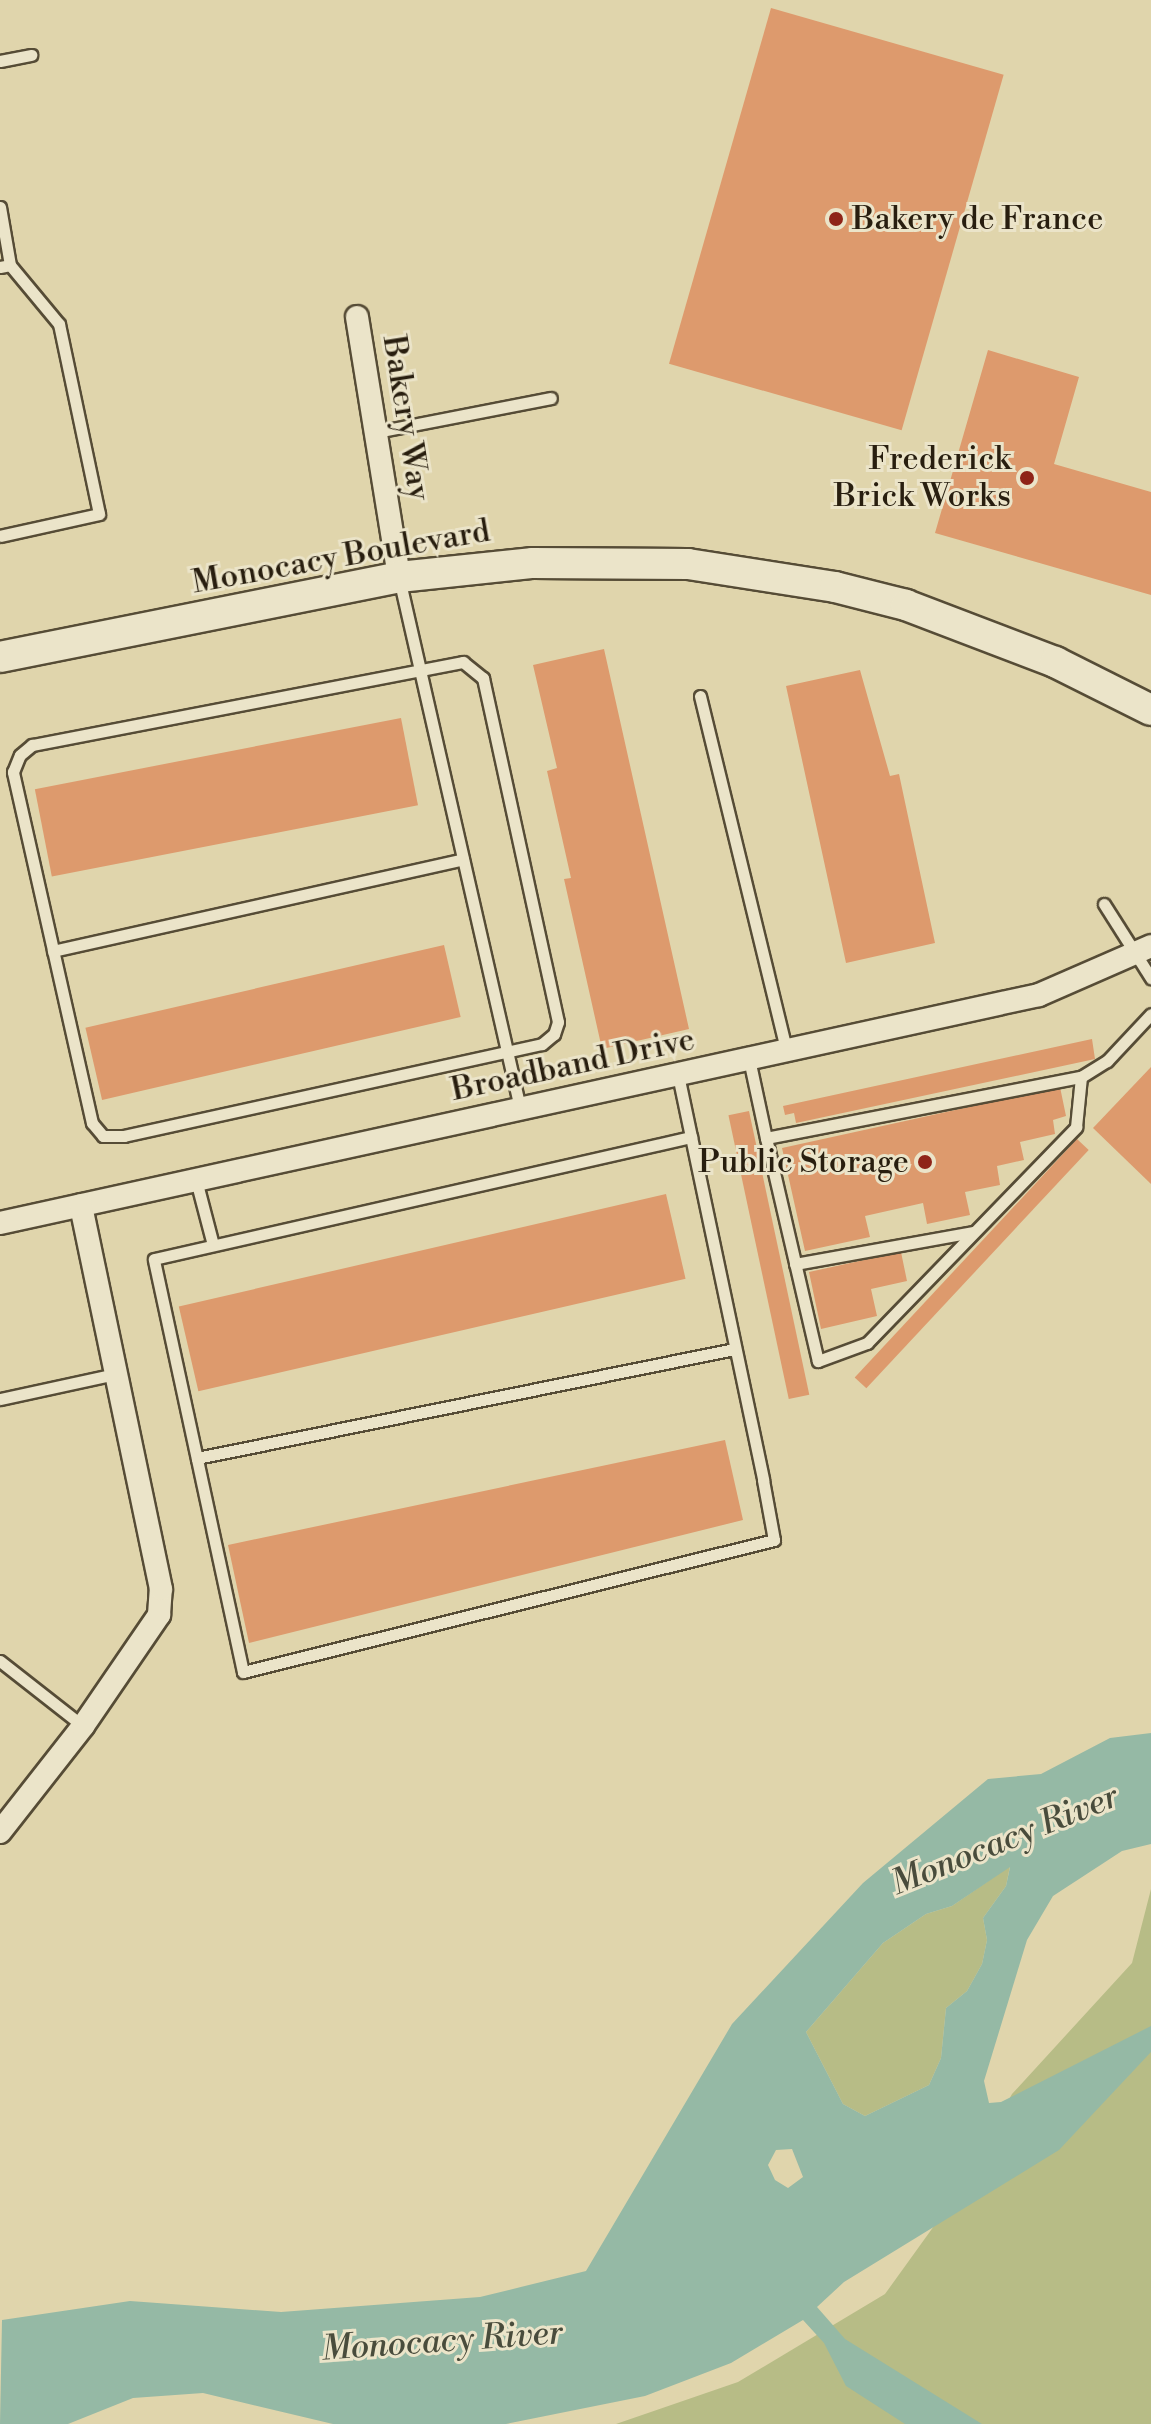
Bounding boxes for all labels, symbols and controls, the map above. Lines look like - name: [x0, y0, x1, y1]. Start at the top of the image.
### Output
- place label: Bakery de France: [852, 200, 1103, 238]
- marker: Bakery de France: [827, 210, 845, 228]
- street label: Bakery Way: [374, 333, 438, 503]
- place label: Frederick Brick Works: [834, 441, 1011, 516]
- marker: Frederick Brick Works: [1018, 469, 1036, 487]
- street label: Monocacy Boulevard: [189, 512, 493, 602]
- street label: Broadband Drive: [448, 1020, 698, 1110]
- place label: Public Storage: [698, 1143, 909, 1181]
- marker: Public Storage: [916, 1153, 934, 1171]
- water label: Monocacy River: [885, 1777, 1125, 1905]
- water label: Monocacy River: [320, 2313, 564, 2371]

